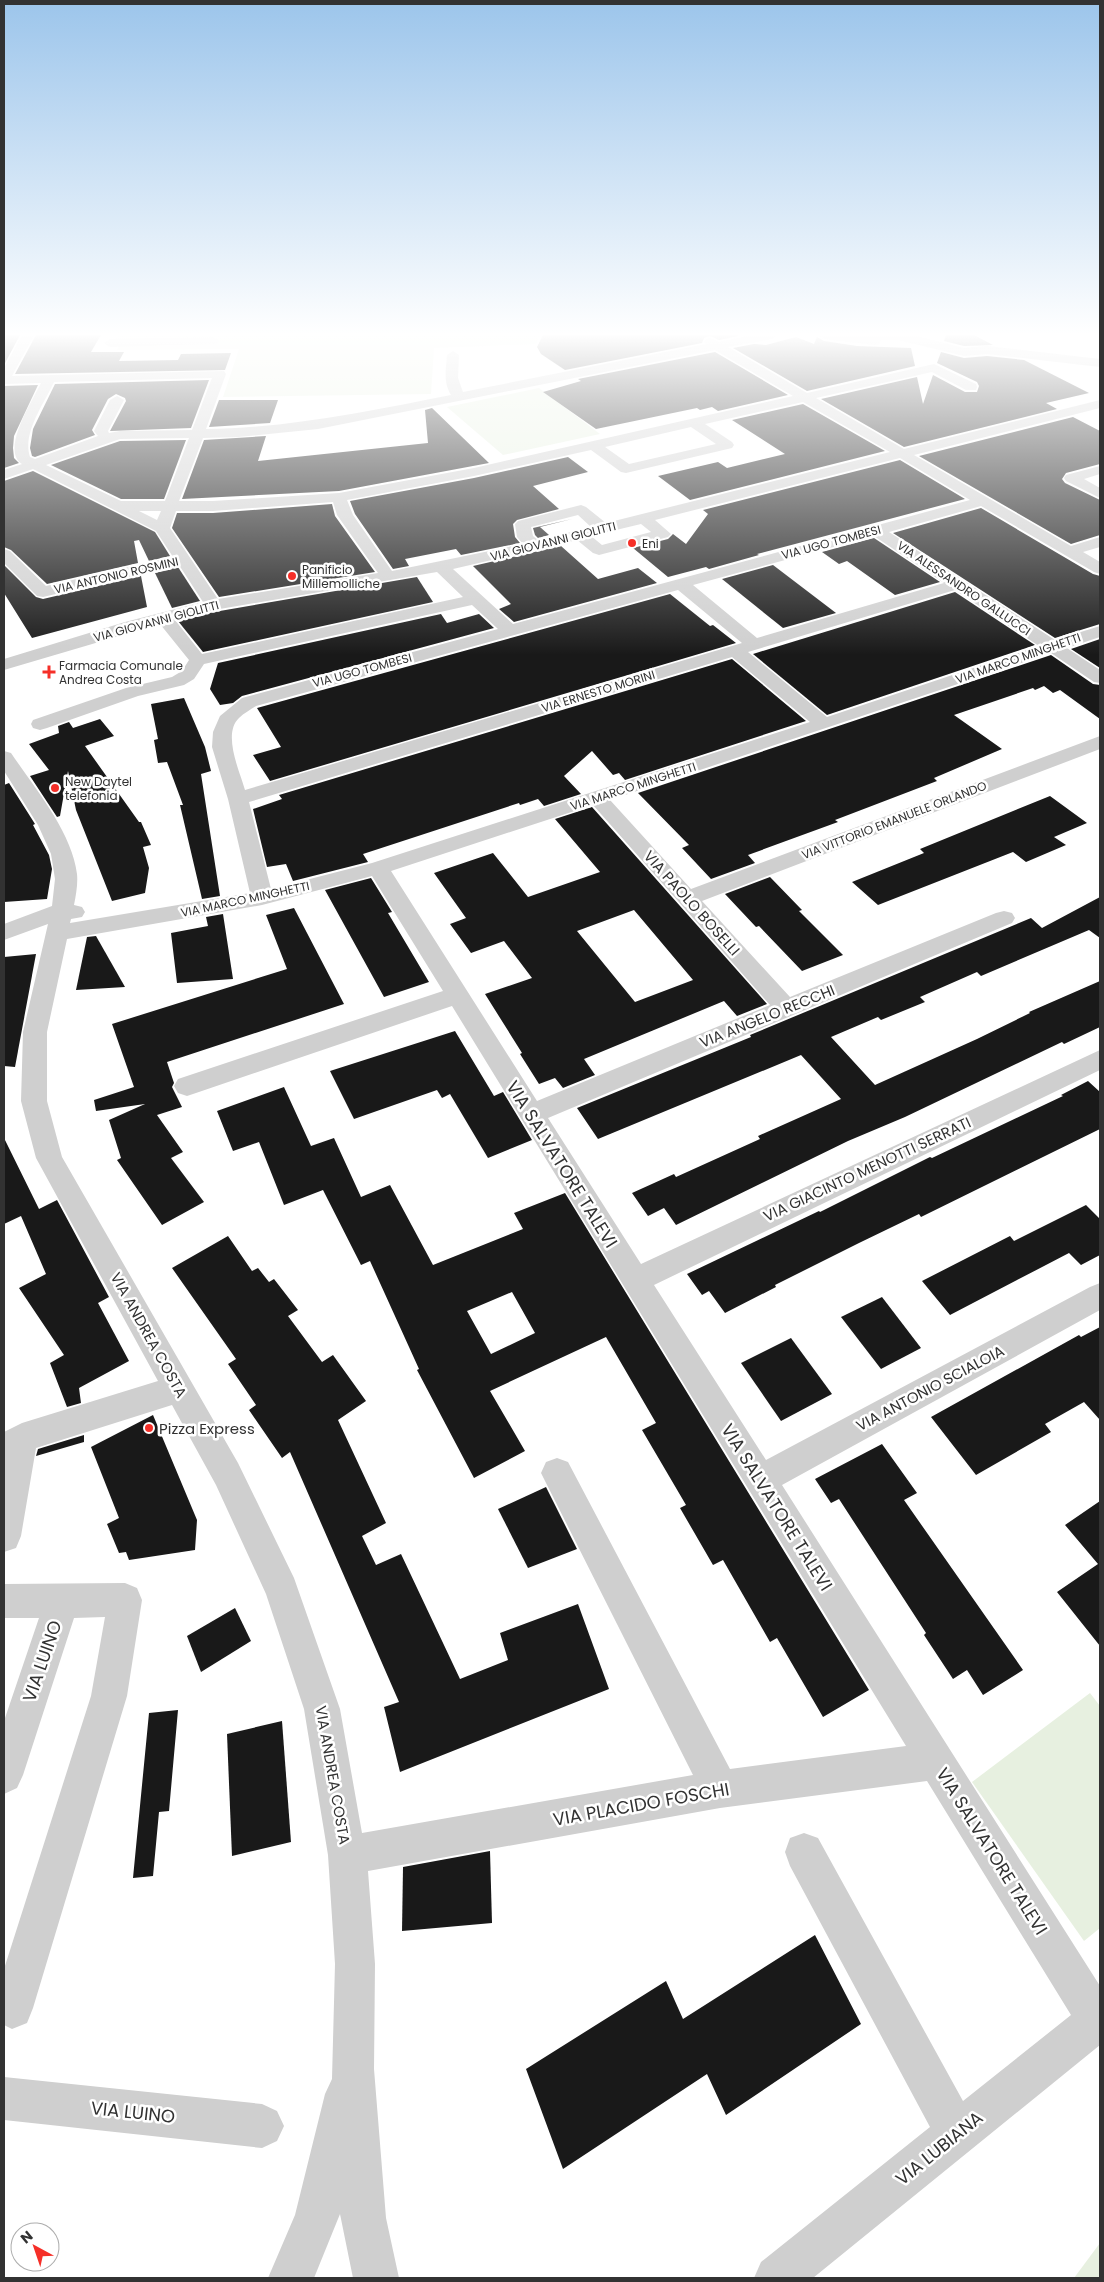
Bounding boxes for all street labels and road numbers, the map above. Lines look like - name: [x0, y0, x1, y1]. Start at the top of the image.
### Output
- street label: VIA GIOVANNI GIOLITTI: [488, 517, 618, 565]
- street label: VIA UGO TOMBESI: [779, 521, 883, 563]
- street label: VIA ALESSANDRO GALLUCCI: [894, 537, 1034, 639]
- street label: VIA ANTONIO ROSMINI: [52, 552, 180, 598]
- street label: VIA GIOVANNI GIOLITTI: [91, 596, 221, 646]
- street label: VIA MARCO MINGHETTI: [953, 629, 1083, 687]
- street label: VIA UGO TOMBESI: [310, 649, 414, 691]
- street label: VIA ERNESTO MORINI: [539, 666, 657, 716]
- street label: VIA MARCO MINGHETTI: [568, 758, 698, 814]
- street label: VIA VITTORIO EMANUELE ORLANDO: [799, 777, 989, 863]
- street label: VIA PAOLO BOSELLI: [639, 846, 745, 960]
- street label: VIA MARCO MINGHETTI: [179, 877, 311, 921]
- street label: VIA ANGELO RECCHI: [696, 979, 838, 1053]
- street label: VIA SALVATORE TALEVI: [500, 1076, 624, 1252]
- street label: VIA GIACINTO MENOTTI SERRATI: [760, 1112, 974, 1226]
- street label: VIA ANDREA COSTA: [106, 1268, 192, 1402]
- street label: VIA ANTONIO SCIALOIA: [852, 1340, 1008, 1436]
- street label: VIA SALVATORE TALEVI: [715, 1419, 839, 1595]
- street label: VIA LUINO: [16, 1617, 68, 1705]
- street label: VIA ANDREA COSTA: [310, 1704, 356, 1846]
- street label: VIA SALVATORE TALEVI: [930, 1763, 1054, 1939]
- street label: VIA PLACIDO FOSCHI: [551, 1776, 731, 1832]
- street label: VIA LUINO: [90, 2095, 176, 2129]
- street label: VIA LUBIANA: [890, 2105, 988, 2191]

